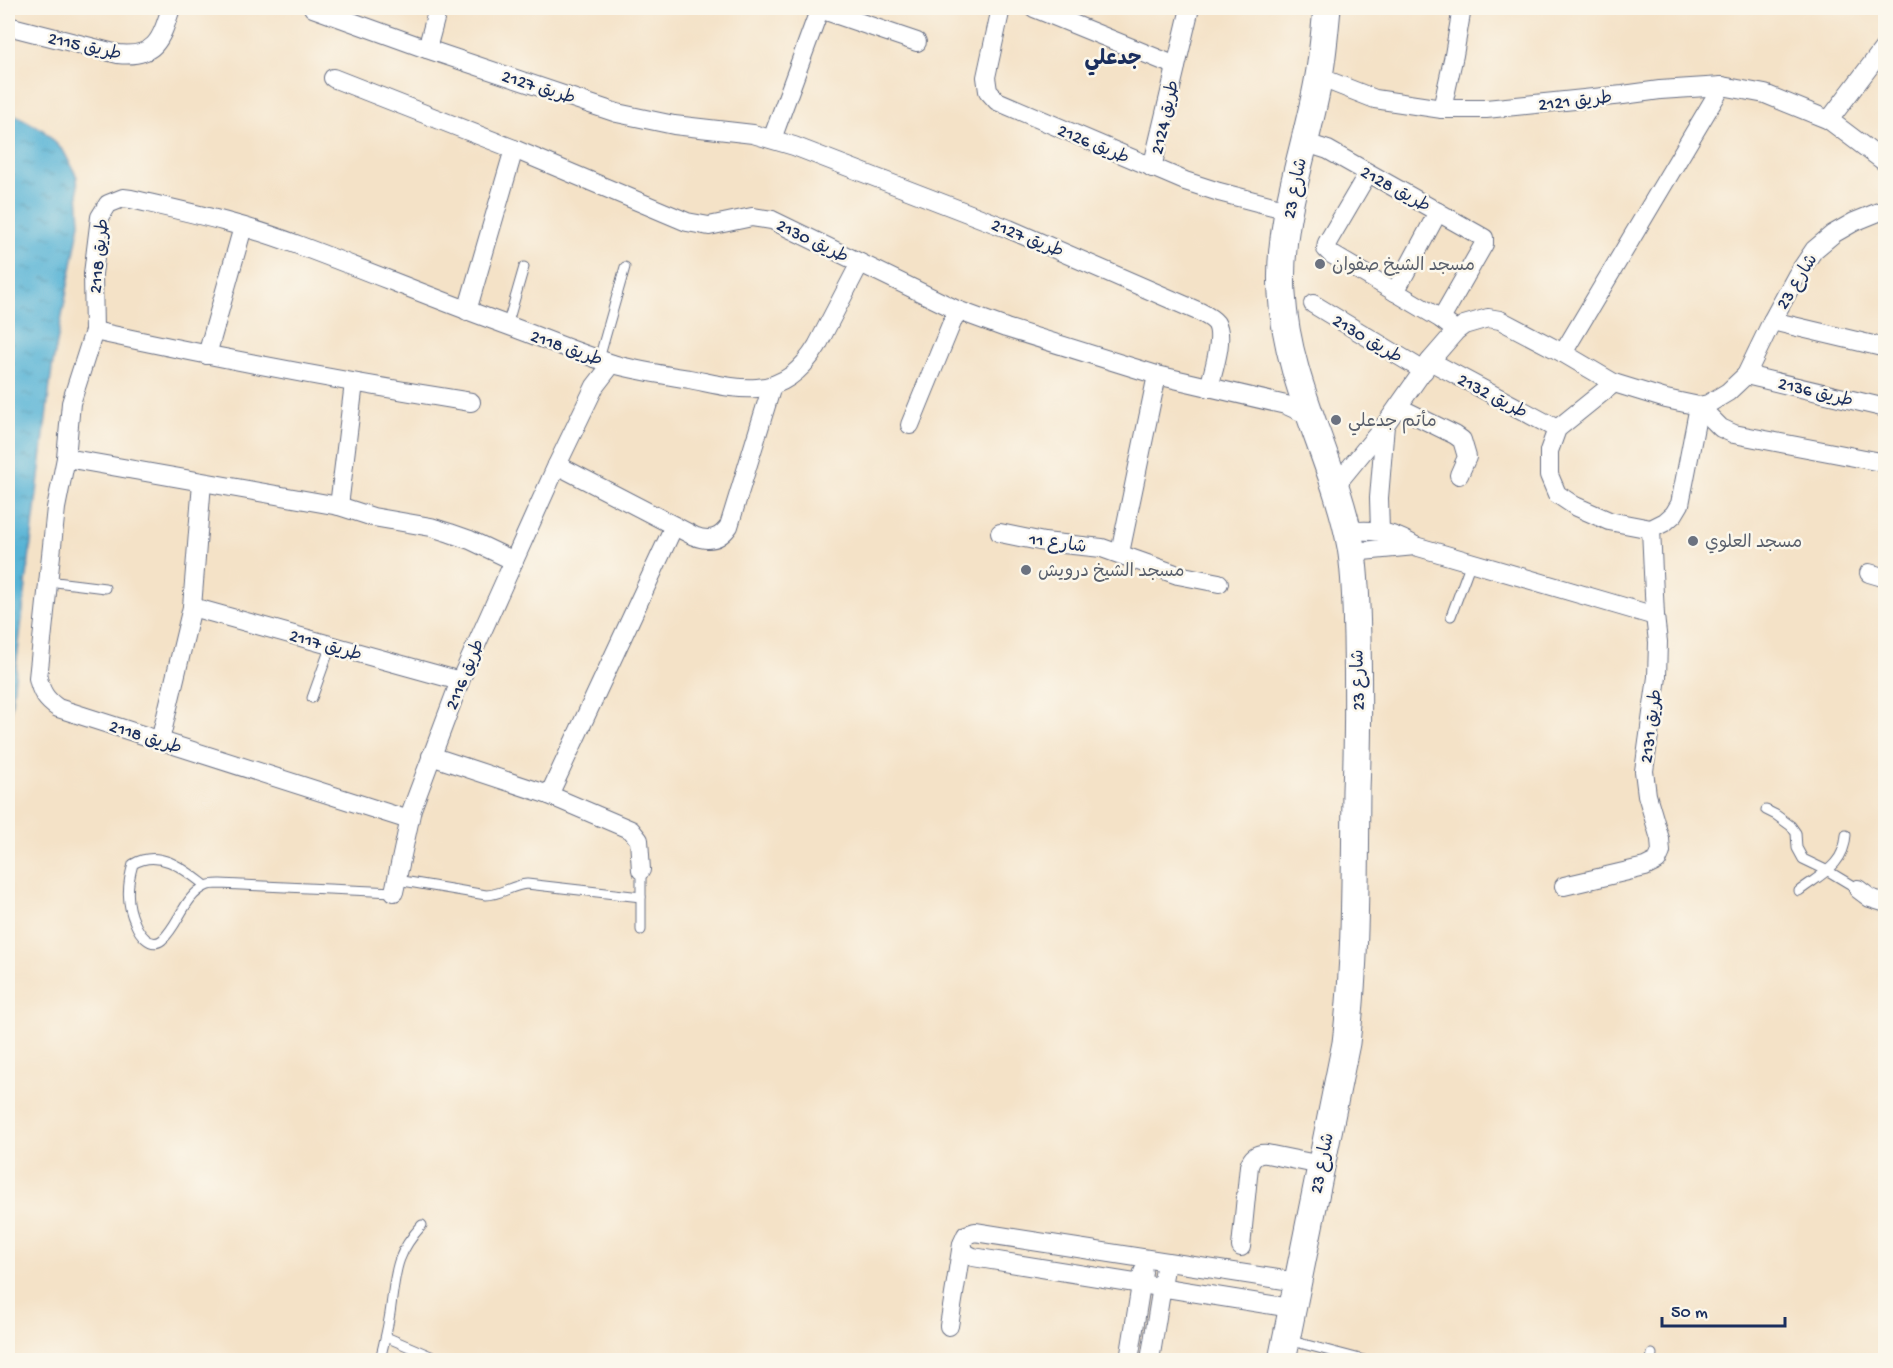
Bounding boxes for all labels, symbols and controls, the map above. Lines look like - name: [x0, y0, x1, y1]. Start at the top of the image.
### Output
- street label: طريق 2115: [46, 29, 123, 66]
- district label: جدعلي: [1085, 48, 1141, 76]
- street label: طريق 2127: [499, 67, 578, 110]
- street label: طريق 2124: [1148, 78, 1185, 157]
- street label: طريق 2121: [1537, 88, 1613, 117]
- street label: طريق 2126: [1054, 121, 1132, 170]
- street label: شارع 23: [1280, 156, 1313, 221]
- street label: طريق 2128: [1356, 162, 1433, 218]
- street label: طريق 2127: [988, 215, 1066, 263]
- street label: طريق 2130: [772, 216, 851, 269]
- street label: طريق 2118: [86, 218, 115, 295]
- street label: شارع 23: [1773, 251, 1823, 314]
- place label: مسجد الشيخ صفوان: [1332, 256, 1475, 277]
- marker: مسجد الشيخ صفوان: [1313, 257, 1327, 271]
- street label: طريق 2130: [1328, 311, 1405, 369]
- street label: طريق 2118: [527, 327, 605, 372]
- street label: طريق 2132: [1453, 370, 1530, 424]
- street label: طريق 2136: [1776, 374, 1855, 413]
- place label: مأتم جدعلي: [1348, 410, 1437, 436]
- marker: مأتم جدعلي: [1329, 413, 1343, 427]
- street label: شارع 11: [1027, 530, 1088, 559]
- place label: مسجد العلوي: [1705, 533, 1802, 554]
- marker: مسجد العلوي: [1686, 534, 1700, 548]
- place label: مسجد الشيخ درويش: [1038, 562, 1185, 583]
- marker: مسجد الشيخ درويش: [1019, 563, 1033, 577]
- street label: طريق 2117: [286, 626, 364, 667]
- street label: طريق 2116: [442, 637, 491, 713]
- street label: شارع 23: [1348, 649, 1371, 711]
- street label: طريق 2131: [1637, 688, 1668, 765]
- street label: طريق 2118: [106, 717, 184, 760]
- street label: شارع 23: [1307, 1131, 1340, 1196]
- scale bar: [1662, 1290, 1785, 1328]
- text: 50 m: [1671, 1303, 1708, 1324]

